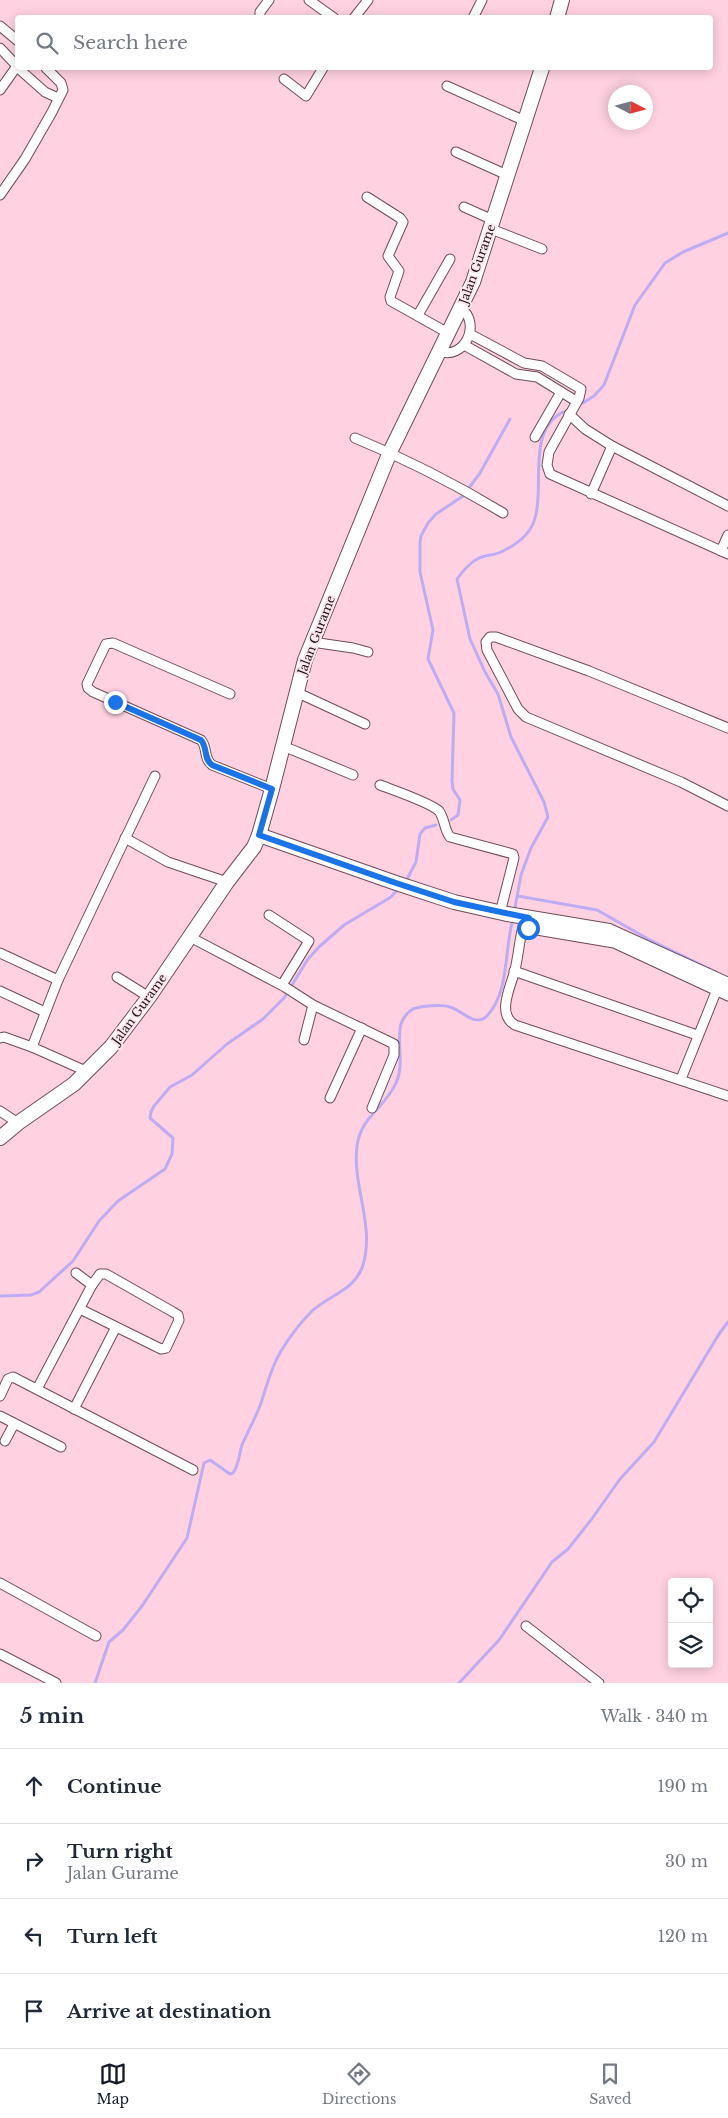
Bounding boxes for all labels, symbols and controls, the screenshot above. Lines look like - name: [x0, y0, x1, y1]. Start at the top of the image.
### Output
- search box: [15, 15, 713, 70]
- icon: search: [33, 29, 61, 57]
- text: Search here: [73, 31, 188, 54]
- north arrow: [608, 85, 653, 130]
- street label: Jalan Gurame: [455, 222, 498, 308]
- street label: Jalan Gurame: [293, 593, 338, 679]
- route end: [104, 691, 127, 714]
- route start: [517, 917, 540, 940]
- street label: Jalan Gurame: [107, 971, 170, 1049]
- map controls: [668, 1578, 713, 1668]
- button: locate: [668, 1578, 713, 1623]
- button: layers: [668, 1623, 713, 1668]
- text: 5 min: [20, 1703, 84, 1729]
- text: Walk · 340 m: [601, 1706, 708, 1726]
- icon: ahead: [20, 1772, 48, 1800]
- text: Continue: [67, 1775, 162, 1798]
- text: 190 m: [657, 1776, 708, 1796]
- text: Turn right: [67, 1840, 173, 1863]
- icon: right: [20, 1847, 48, 1875]
- text: 30 m: [665, 1851, 708, 1871]
- text: Jalan Gurame: [67, 1863, 179, 1883]
- icon: left: [20, 1922, 48, 1950]
- text: Turn left: [67, 1925, 158, 1948]
- text: 120 m: [658, 1926, 708, 1946]
- icon: arrive: [20, 1997, 48, 2025]
- text: Arrive at destination: [67, 2000, 271, 2023]
- tab: Map: [96, 2060, 129, 2108]
- tab: Directions: [322, 2060, 396, 2108]
- tab: Saved: [589, 2060, 632, 2108]

